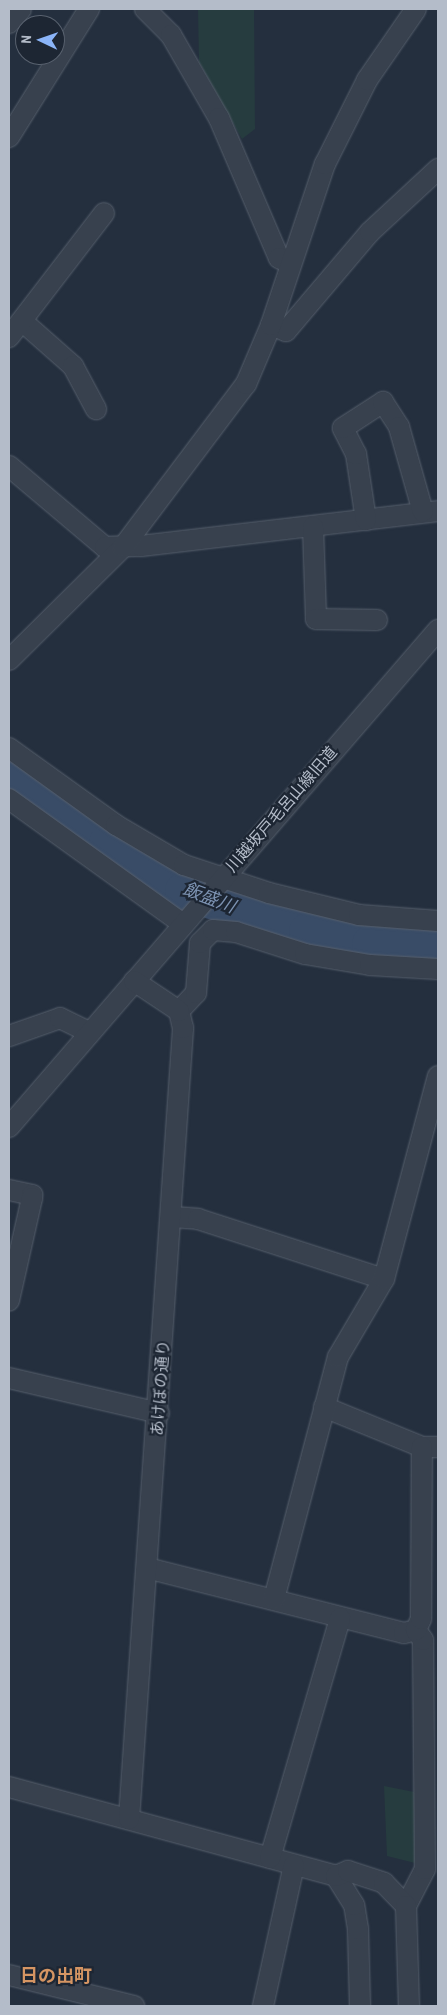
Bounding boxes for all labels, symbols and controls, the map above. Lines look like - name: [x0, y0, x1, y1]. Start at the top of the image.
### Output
- north arrow: [15, 15, 65, 65]
- text: N: [17, 35, 35, 44]
- street label: 川越坂戸毛呂山線旧道: [221, 742, 341, 876]
- water label: 飯盛川: [180, 878, 238, 918]
- street label: あけぼの通り: [147, 1339, 173, 1437]
- district label: 日の出町: [20, 1965, 92, 1987]

